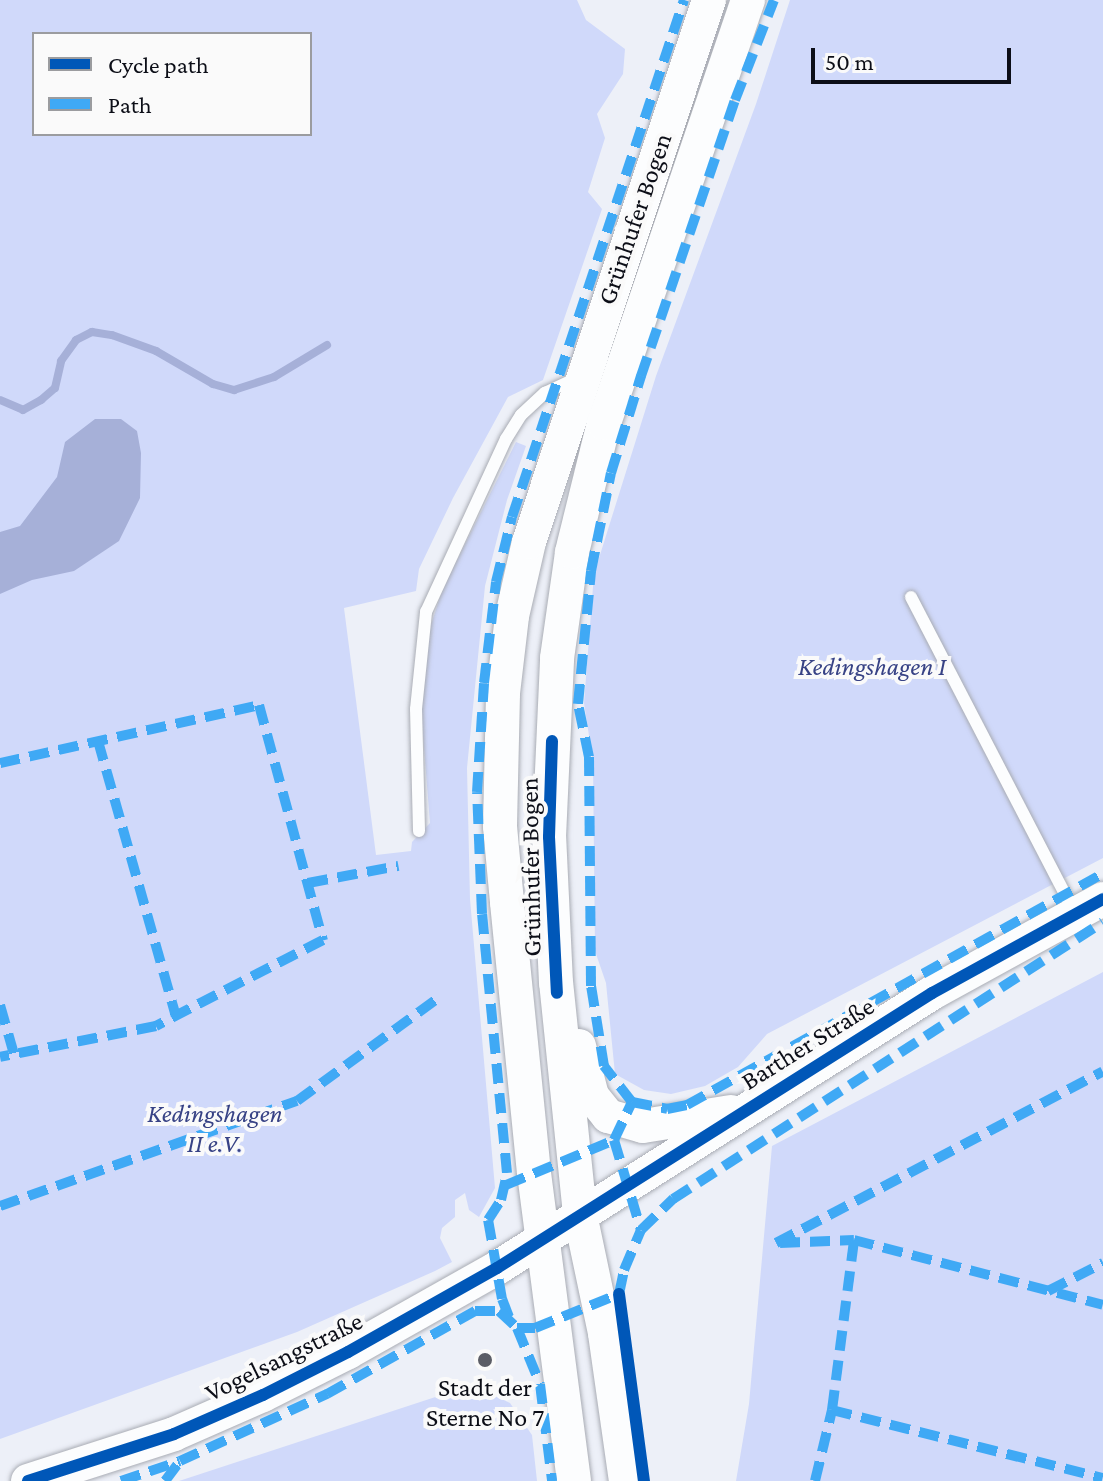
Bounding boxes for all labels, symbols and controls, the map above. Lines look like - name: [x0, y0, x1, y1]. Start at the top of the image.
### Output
- legend: [32, 32, 312, 136]
- scale bar: [815, 32, 1015, 82]
- text: 50 m: [825, 48, 874, 75]
- text: Cycle path: [108, 51, 209, 78]
- text: Path: [108, 91, 152, 118]
- street label: Grünhufer Bogen: [591, 129, 679, 309]
- park label: Kedingshagen I: [798, 651, 946, 683]
- street label: Grünhufer Bogen: [514, 777, 548, 957]
- street label: Barther Straße: [736, 991, 880, 1097]
- park label: Kedingshagen II e.V.: [147, 1098, 283, 1160]
- street label: Vogelsangstraße: [200, 1305, 368, 1409]
- marker: Stadt der Sterne No 7: [476, 1351, 494, 1369]
- place label: Stadt der Sterne No 7: [426, 1372, 544, 1434]

